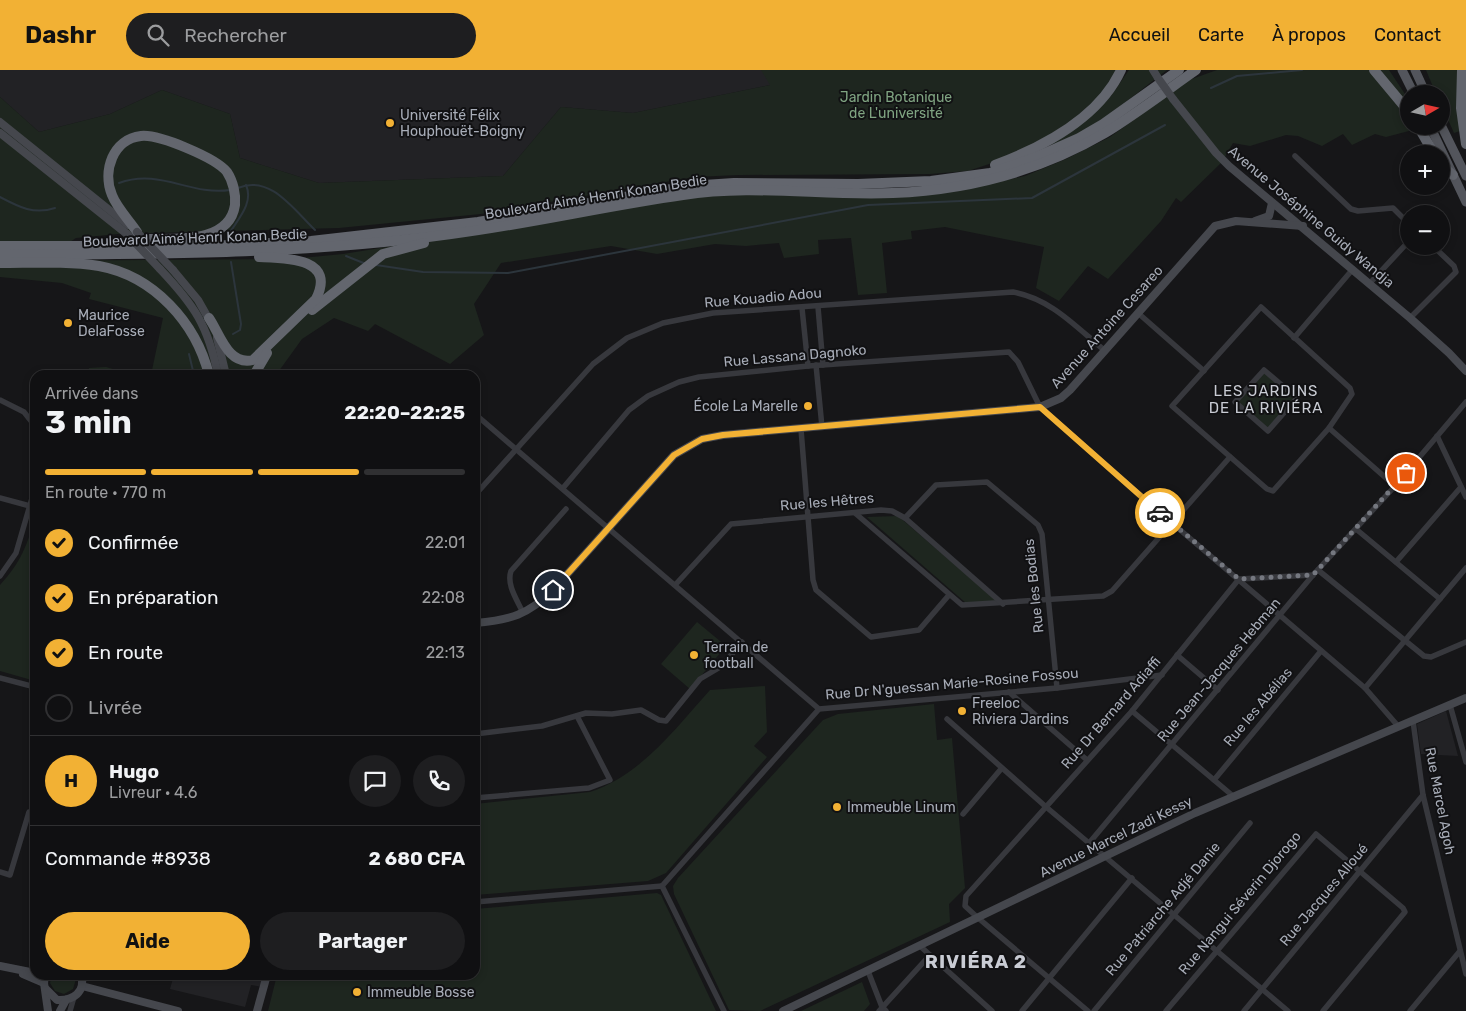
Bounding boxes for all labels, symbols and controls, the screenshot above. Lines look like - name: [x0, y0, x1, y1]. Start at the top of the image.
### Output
- search box: [126, 13, 476, 58]
- text: Dashr: [25, 21, 96, 49]
- icon: search: [144, 21, 172, 49]
- text: Rechercher: [184, 24, 287, 47]
- text: Accueil: [1109, 24, 1170, 46]
- text: Carte: [1198, 24, 1244, 46]
- text: À propos: [1272, 24, 1346, 46]
- text: Contact: [1374, 24, 1441, 46]
- north arrow: [1400, 85, 1450, 135]
- map controls: [1400, 85, 1450, 255]
- park label: Jardin Botanique de L'université: [840, 89, 952, 122]
- place label: Université Félix Houphouët-Boigny: [400, 107, 525, 140]
- marker: Université Félix Houphouët-Boigny: [384, 117, 396, 129]
- street label: Avenue Joséphine Guidy Wandja: [1225, 143, 1397, 291]
- button: +: [1400, 145, 1450, 195]
- street label: Boulevard Aimé Henri Konan Bedie: [484, 171, 708, 223]
- button: −: [1400, 205, 1450, 255]
- street label: Boulevard Aimé Henri Konan Bedie: [83, 226, 308, 250]
- street label: Avenue Antoine Cesareo: [1047, 262, 1167, 392]
- street label: Rue Kouadio Adou: [703, 284, 823, 312]
- place label: Maurice DelaFosse: [78, 307, 145, 340]
- marker: Maurice DelaFosse: [62, 317, 74, 329]
- street label: Rue Lassana Dagnoko: [723, 341, 867, 371]
- district label: LES JARDINS DE LA RIVIÉRA: [1209, 382, 1323, 417]
- text: Arrivée dans: [45, 384, 138, 403]
- place label: École La Marelle: [694, 397, 798, 415]
- marker: École La Marelle: [802, 400, 814, 412]
- text: 22:20–22:25: [344, 401, 465, 424]
- text: 3 min: [45, 403, 132, 441]
- pin: [1385, 452, 1427, 494]
- icon: bag: [1392, 459, 1420, 487]
- text: En route · 770 m: [45, 483, 166, 502]
- courier: [1135, 488, 1185, 538]
- street label: Rue les Hêtres: [779, 489, 875, 515]
- icon: car: [1146, 499, 1174, 527]
- icon: check: [45, 529, 73, 557]
- text: Confirmée: [88, 531, 179, 554]
- text: 22:01: [425, 533, 465, 552]
- street label: Rue les Bodias: [1021, 538, 1047, 634]
- pin: [532, 569, 574, 611]
- icon: home: [539, 576, 567, 604]
- icon: check: [45, 584, 73, 612]
- text: En préparation: [88, 586, 218, 609]
- text: 22:08: [422, 588, 465, 607]
- street label: Rue Jean-Jacques Hebman: [1154, 595, 1284, 745]
- icon: check: [45, 639, 73, 667]
- place label: Terrain de football: [704, 639, 768, 672]
- text: En route: [88, 641, 163, 664]
- text: 22:13: [426, 643, 465, 662]
- marker: Terrain de football: [688, 649, 700, 661]
- street label: Rue Dr Bernard Adiaffi: [1058, 654, 1164, 772]
- street label: Rue Dr N'guessan Marie-Rosine Fossou: [825, 664, 1079, 704]
- street label: Rue les Abélias: [1220, 664, 1296, 750]
- place label: Freeloc Riviera Jardins: [972, 695, 1069, 728]
- text: Livrée: [88, 696, 142, 719]
- marker: Freeloc Riviera Jardins: [956, 705, 968, 717]
- street label: Rue Marcel Agoh: [1421, 746, 1459, 856]
- button: chat: [349, 755, 401, 807]
- button: phone: [413, 755, 465, 807]
- text: Hugo: [109, 760, 159, 783]
- text: H: [64, 769, 78, 792]
- text: Livreur · 4.6: [109, 783, 197, 802]
- street label: Avenue Marcel Zadi Kessy: [1037, 792, 1195, 881]
- place label: Immeuble Linum: [847, 799, 956, 816]
- marker: Immeuble Linum: [831, 801, 843, 813]
- street label: Rue Nangui Séverin Djorogo: [1175, 828, 1305, 978]
- street label: Rue Patriarche Adjé Danie: [1102, 839, 1224, 979]
- street label: Rue Jacques Alloué: [1276, 840, 1372, 950]
- text: Commande #8938: [45, 847, 211, 870]
- text: 2 680 CFA: [368, 847, 465, 870]
- button: Aide: [45, 912, 250, 970]
- button: Partager: [260, 912, 465, 970]
- district label: RIVIÉRA 2: [925, 950, 1027, 973]
- place label: Immeuble Bosse: [367, 984, 475, 1001]
- marker: Immeuble Bosse: [351, 986, 363, 998]

